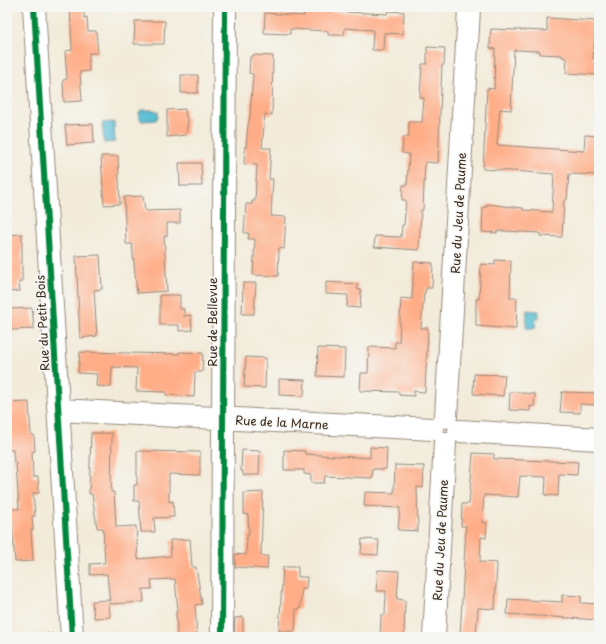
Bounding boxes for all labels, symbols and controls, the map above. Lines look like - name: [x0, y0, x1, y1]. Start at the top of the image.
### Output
- street label: Rue du Jeu de Paume: [446, 151, 470, 274]
- street label: Rue du Petit Bois: [30, 274, 54, 372]
- street label: Rue de Bellevue: [203, 277, 221, 367]
- street label: Rue de la Marne: [235, 411, 329, 433]
- street label: Rue du Jeu de Paume: [428, 478, 452, 601]

